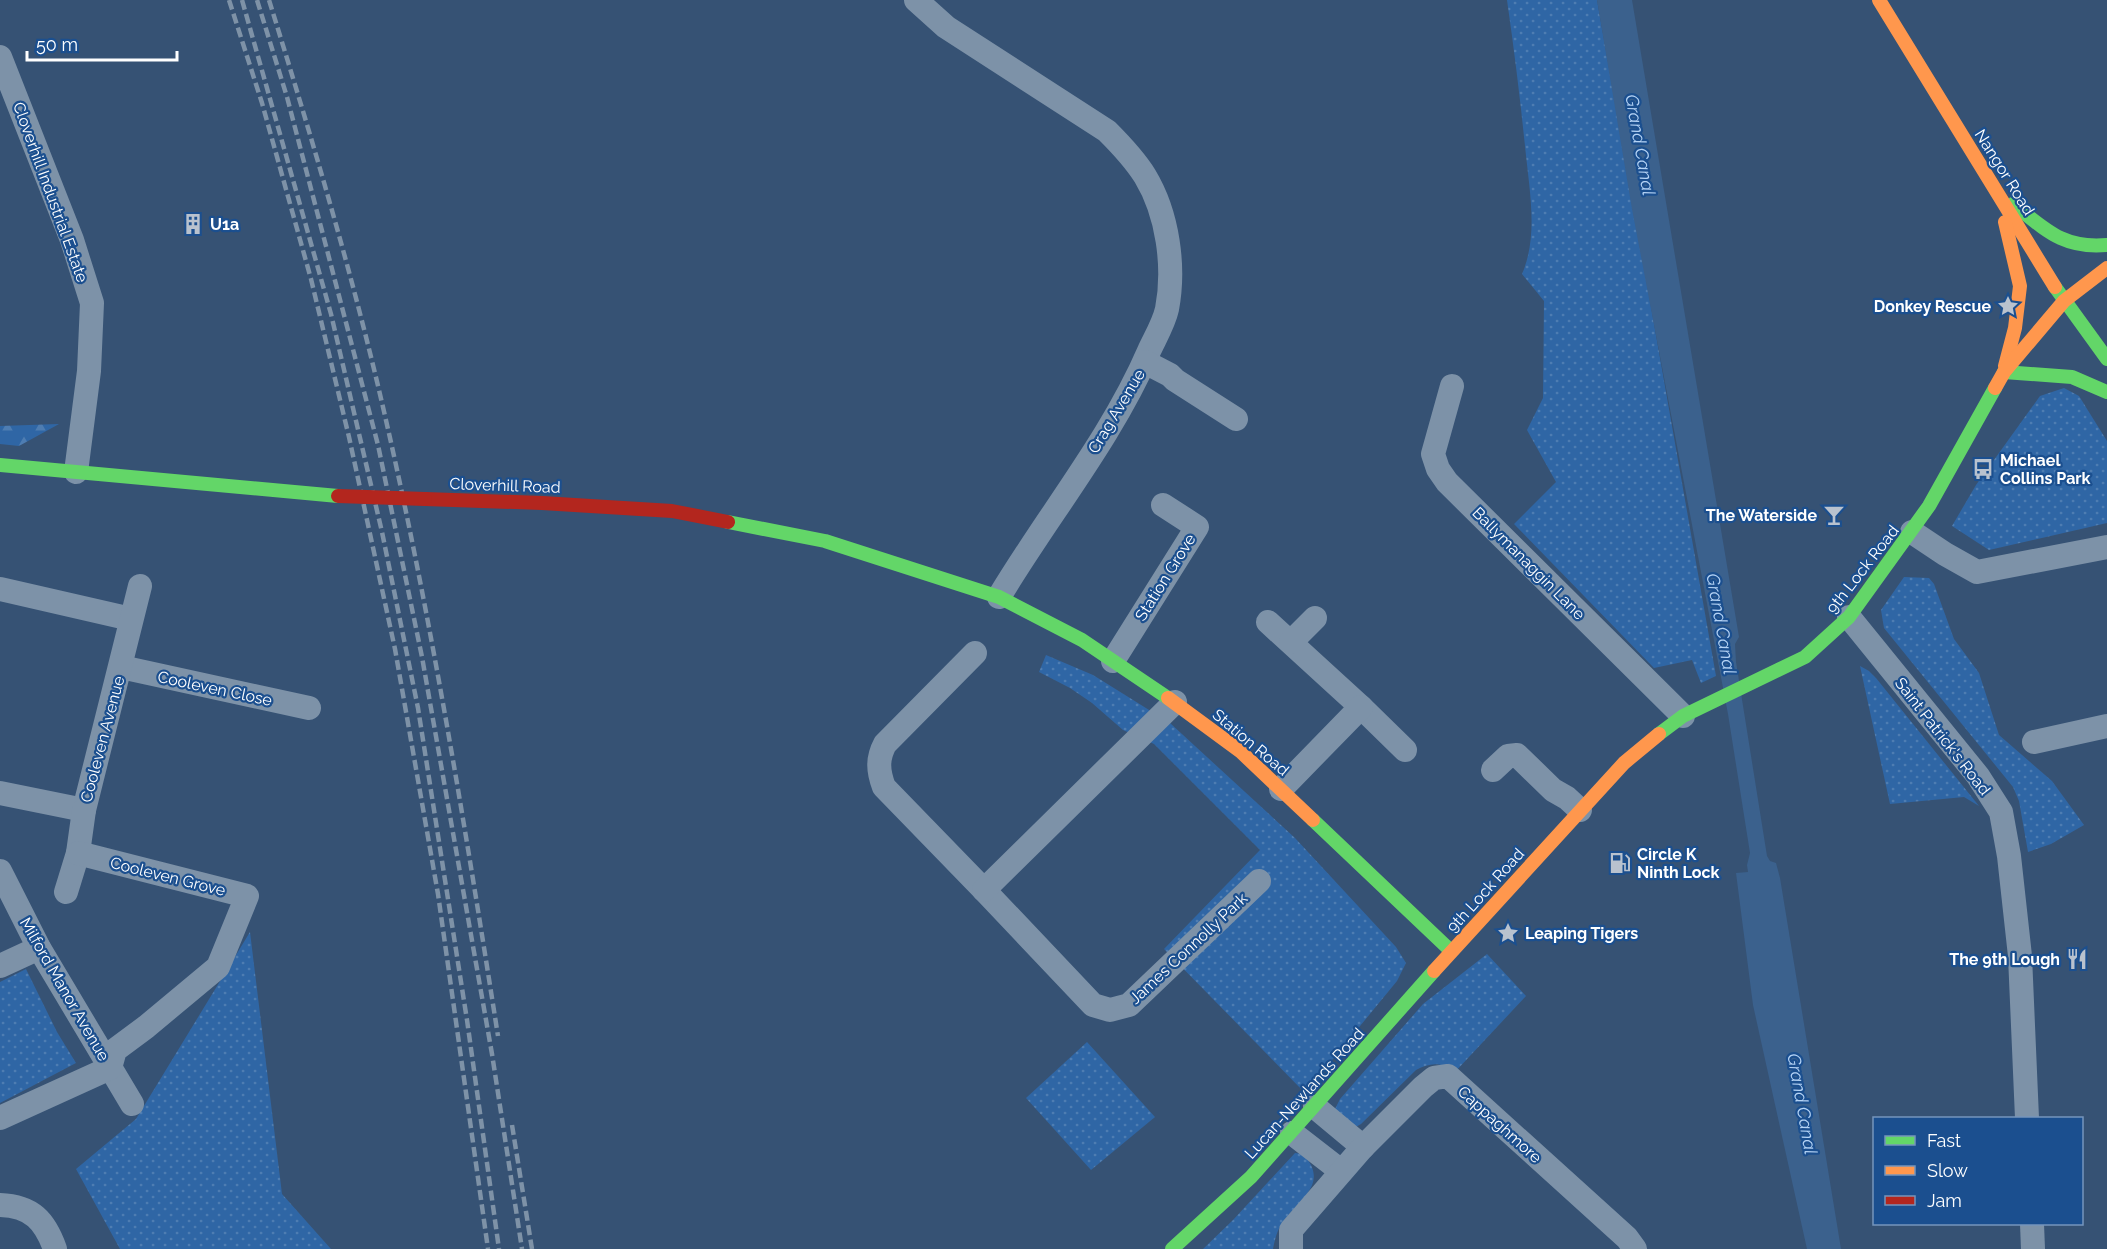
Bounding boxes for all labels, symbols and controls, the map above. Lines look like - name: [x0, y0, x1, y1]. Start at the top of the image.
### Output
- scale bar: [27, 24, 177, 62]
- text: 50 m: [36, 34, 78, 55]
- water label: Grand Canal: [1621, 93, 1660, 197]
- street label: Cloverhill Industrial Estate: [9, 99, 92, 285]
- street label: Nangor Road: [1971, 126, 2038, 219]
- building icon: U1a: [181, 212, 205, 236]
- place label: U1a: [210, 215, 239, 234]
- place icon: Donkey Rescue: [1996, 294, 2020, 318]
- place label: Donkey Rescue: [1874, 297, 1991, 316]
- street label: Crag Avenue: [1084, 366, 1149, 457]
- place label: Michael Collins Park: [2000, 451, 2091, 488]
- bus stop icon: Michael Collins Park: [1971, 457, 1995, 481]
- street label: Cloverhill Road: [449, 474, 561, 497]
- street label: Ballymanaggin Lane: [1468, 503, 1589, 624]
- bar icon: The Waterside: [1822, 503, 1846, 527]
- place label: The Waterside: [1706, 506, 1817, 525]
- street label: 9th Lock Road: [1822, 521, 1903, 617]
- street label: Station Grove: [1131, 530, 1200, 624]
- water label: Grand Canal: [1702, 572, 1741, 676]
- street label: Cooleven Close: [156, 667, 274, 710]
- street label: Cooleven Avenue: [76, 674, 129, 804]
- street label: Saint Patrick's Road: [1891, 674, 1994, 799]
- street label: Station Road: [1209, 705, 1293, 780]
- street label: 9th Lock Road: [1443, 844, 1528, 936]
- place label: Circle K Ninth Lock: [1637, 845, 1720, 882]
- fuel station icon: Circle K Ninth Lock: [1608, 851, 1632, 875]
- street label: Cooleven Grove: [108, 853, 228, 900]
- street label: James Connolly Park: [1125, 888, 1252, 1008]
- street label: Milford Manor Avenue: [16, 914, 113, 1064]
- place icon: Leaping Tigers: [1496, 921, 1520, 945]
- place label: Leaping Tigers: [1525, 924, 1638, 943]
- restaurant icon: The 9th Lough: [2065, 947, 2089, 971]
- place label: The 9th Lough: [1949, 950, 2060, 969]
- street label: Lucan-Newlands Road: [1241, 1024, 1368, 1163]
- water label: Grand Canal: [1783, 1052, 1822, 1156]
- street label: Cappaghmore: [1454, 1082, 1546, 1167]
- legend: [1873, 1117, 2083, 1225]
- text: Fast: [1927, 1130, 1961, 1151]
- text: Slow: [1927, 1160, 1968, 1181]
- text: Jam: [1927, 1190, 1962, 1211]

